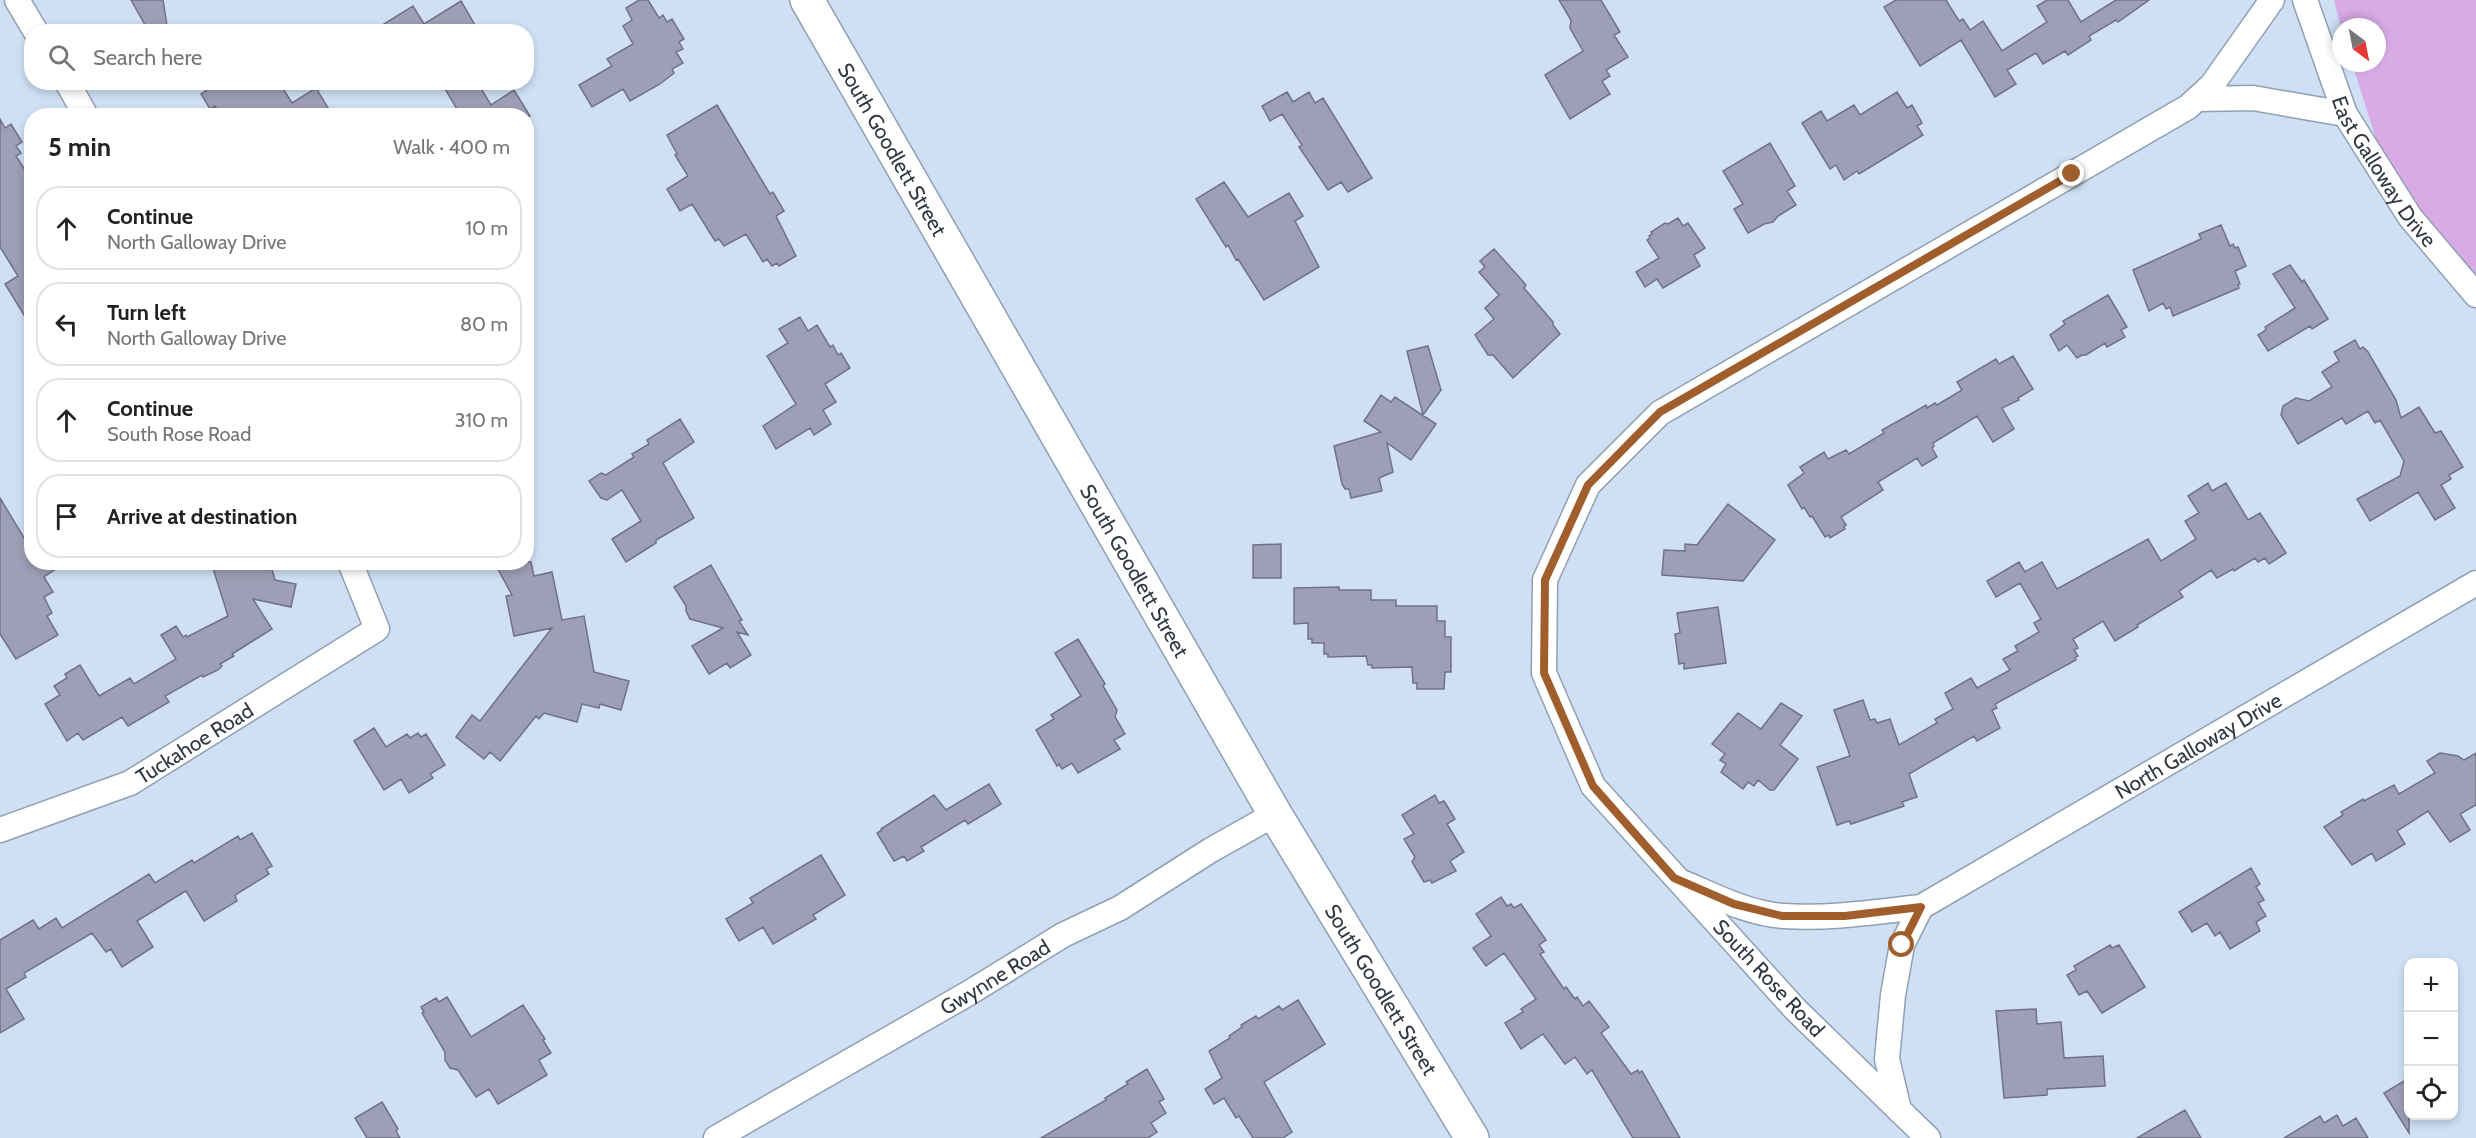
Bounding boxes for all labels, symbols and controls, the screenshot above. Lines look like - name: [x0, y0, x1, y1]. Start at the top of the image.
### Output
- north arrow: [2332, 18, 2386, 72]
- search box: [24, 24, 534, 90]
- icon: search: [45, 41, 78, 74]
- text: Search here: [93, 44, 202, 71]
- street label: South Goodlett Street: [833, 58, 952, 240]
- street label: East Galloway Drive: [2327, 93, 2442, 252]
- text: 5 min: [48, 131, 111, 163]
- text: Walk · 400 m: [393, 135, 510, 159]
- route end: [2058, 160, 2084, 186]
- text: Continue: [107, 203, 193, 230]
- icon: ahead: [50, 212, 83, 245]
- text: 10 m: [465, 216, 508, 240]
- text: North Galloway Drive: [107, 230, 287, 254]
- text: Turn left: [107, 299, 186, 326]
- icon: left: [50, 308, 83, 341]
- text: 80 m: [460, 312, 508, 336]
- text: North Galloway Drive: [107, 326, 287, 350]
- text: Continue: [107, 395, 193, 422]
- icon: ahead: [50, 404, 83, 437]
- text: 310 m: [455, 408, 508, 432]
- text: South Rose Road: [107, 422, 251, 446]
- street label: South Goodlett Street: [1075, 480, 1194, 661]
- icon: arrive: [50, 500, 83, 533]
- text: Arrive at destination: [107, 503, 297, 530]
- street label: North Galloway Drive: [2110, 687, 2286, 804]
- street label: Tuckahoe Road: [131, 697, 257, 789]
- street label: South Goodlett Street: [1320, 899, 1443, 1079]
- street label: South Rose Road: [1708, 914, 1830, 1042]
- route start: [1888, 931, 1914, 957]
- street label: Gwynne Road: [935, 934, 1054, 1020]
- map controls: [2404, 958, 2458, 1120]
- button: +: [2404, 958, 2458, 1012]
- button: −: [2404, 1012, 2458, 1066]
- button: locate: [2404, 1066, 2458, 1120]

